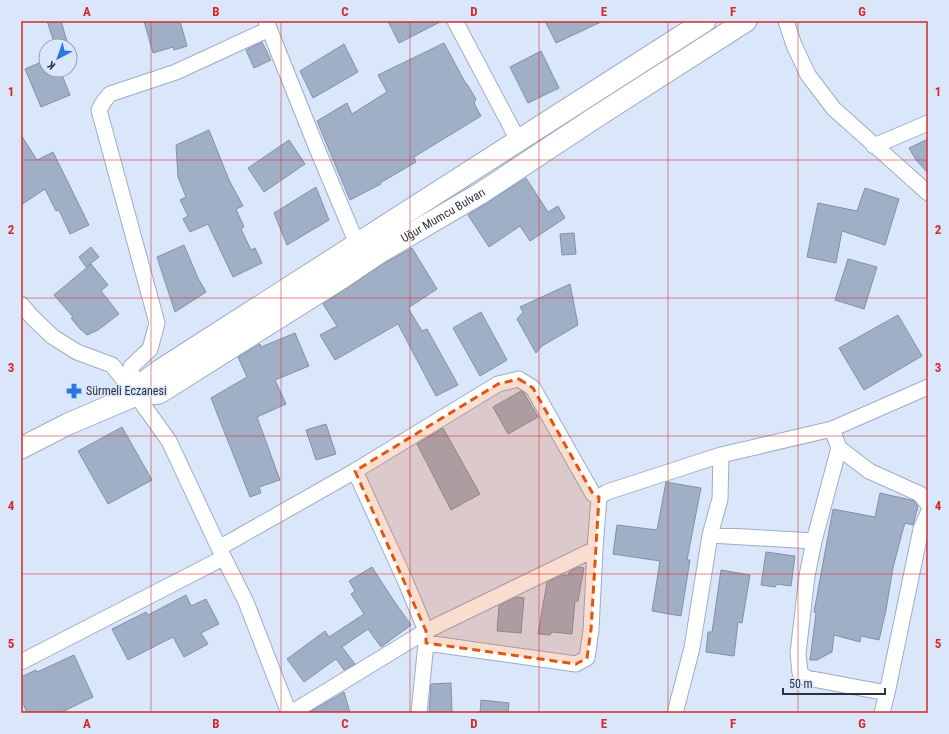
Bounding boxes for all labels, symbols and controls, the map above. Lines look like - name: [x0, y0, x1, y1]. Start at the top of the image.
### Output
- text: A: [83, 4, 91, 19]
- text: B: [212, 4, 220, 19]
- text: C: [341, 4, 349, 19]
- text: D: [470, 4, 478, 19]
- text: E: [601, 4, 608, 19]
- text: F: [730, 4, 736, 19]
- text: G: [858, 4, 866, 19]
- north arrow: [38, 38, 78, 78]
- text: K: [45, 58, 58, 72]
- text: 1: [8, 84, 14, 99]
- text: 1: [935, 84, 941, 99]
- street label: Uğur Mumcu Bulvarı: [398, 185, 488, 245]
- text: 2: [8, 222, 15, 237]
- text: 2: [935, 222, 942, 237]
- text: 3: [8, 360, 14, 375]
- text: 3: [935, 360, 941, 375]
- pharmacy icon: Sürmeli Eczanesi: [65, 382, 83, 400]
- place label: Sürmeli Eczanesi: [86, 384, 167, 398]
- text: 4: [8, 498, 15, 513]
- text: 4: [935, 498, 942, 513]
- text: 5: [8, 636, 15, 651]
- text: 5: [935, 636, 942, 651]
- scale bar: [783, 670, 885, 696]
- text: 50 m: [789, 677, 813, 691]
- text: A: [83, 716, 91, 731]
- text: B: [212, 716, 220, 731]
- text: C: [341, 716, 349, 731]
- text: D: [470, 716, 478, 731]
- text: E: [601, 716, 608, 731]
- text: F: [730, 716, 736, 731]
- text: G: [858, 716, 866, 731]

